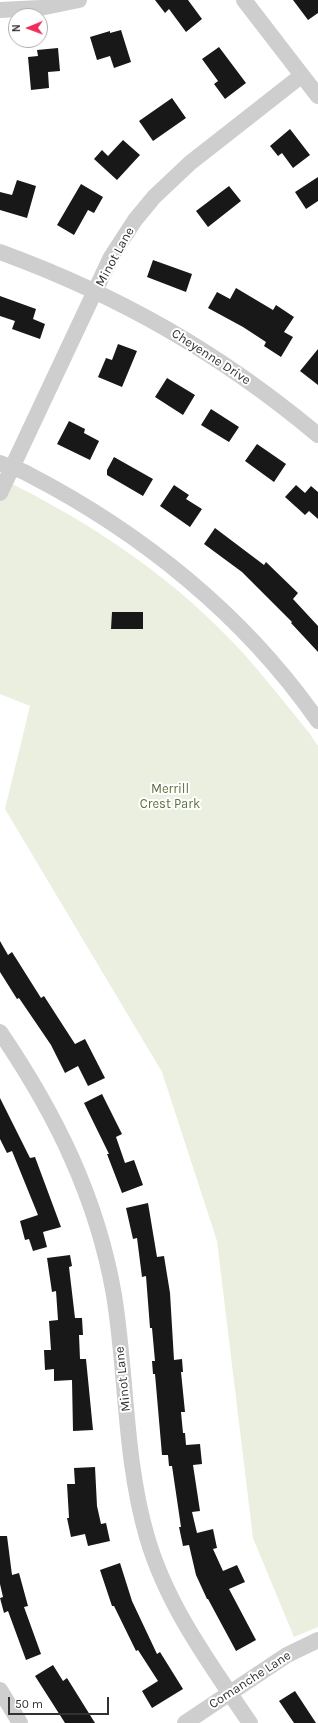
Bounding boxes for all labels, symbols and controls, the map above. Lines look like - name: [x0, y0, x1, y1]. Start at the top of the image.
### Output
- north arrow: [8, 8, 48, 48]
- text: N: [10, 24, 23, 32]
- street label: Minot Lane: [92, 225, 138, 289]
- street label: Cheyenne Drive: [169, 326, 253, 388]
- park label: Merrill Crest Park: [140, 781, 200, 812]
- street label: Minot Lane: [112, 1346, 134, 1412]
- street label: Comanche Lane: [206, 1648, 294, 1712]
- scale bar: [10, 1689, 111, 1715]
- text: 50 m: [15, 1697, 43, 1711]

